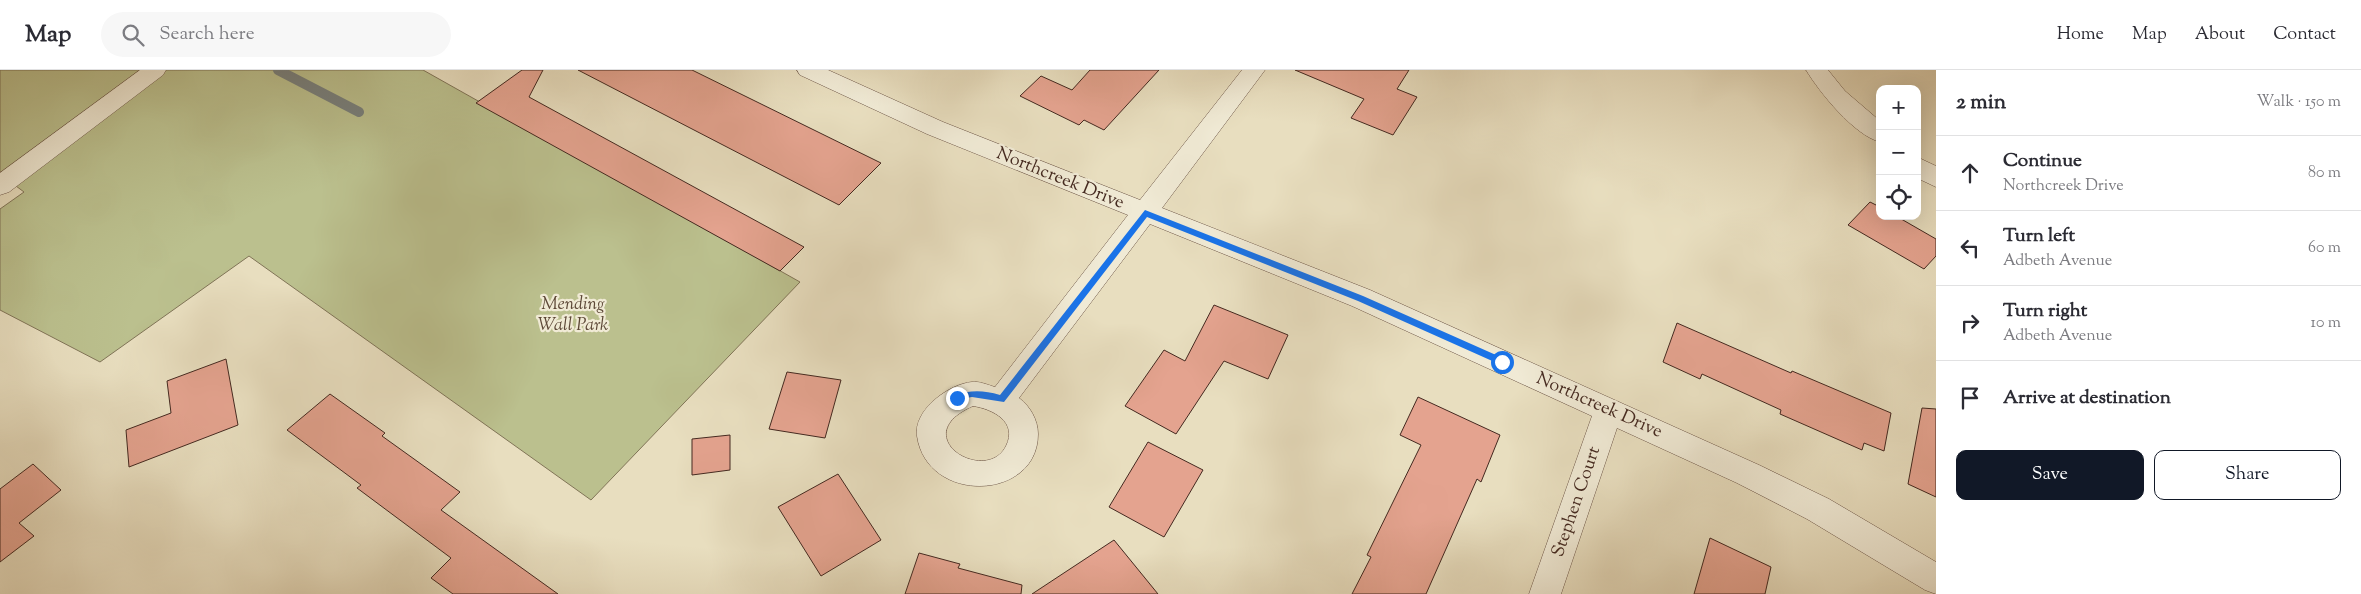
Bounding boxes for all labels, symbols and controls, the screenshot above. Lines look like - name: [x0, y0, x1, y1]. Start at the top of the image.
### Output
- search box: [101, 12, 451, 57]
- text: Map: [25, 18, 71, 52]
- icon: search: [119, 21, 147, 49]
- text: Search here: [159, 21, 255, 48]
- text: Home: [2057, 22, 2104, 48]
- text: Map: [2132, 22, 2167, 48]
- text: About: [2195, 22, 2245, 48]
- text: Contact: [2273, 22, 2336, 48]
- map controls: [1876, 85, 1921, 220]
- button: +: [1876, 85, 1921, 130]
- text: 2 min: [1956, 88, 2006, 118]
- text: Walk · 150 m: [2257, 91, 2341, 114]
- button: −: [1876, 130, 1921, 175]
- street label: Northcreek Drive: [992, 142, 1128, 216]
- text: Continue: [2003, 148, 2082, 175]
- icon: ahead: [1956, 159, 1984, 187]
- text: 80 m: [2308, 162, 2341, 185]
- button: locate: [1876, 175, 1921, 220]
- text: Northcreek Drive: [2003, 175, 2124, 198]
- text: Turn left: [2003, 223, 2075, 250]
- icon: left: [1956, 234, 1984, 262]
- text: 60 m: [2308, 237, 2341, 260]
- text: Adbeth Avenue: [2003, 250, 2112, 273]
- park label: Mending Wall Park: [538, 292, 608, 339]
- text: Turn right: [2003, 298, 2087, 325]
- icon: right: [1956, 309, 1984, 337]
- text: 10 m: [2311, 312, 2341, 335]
- text: Adbeth Avenue: [2003, 325, 2112, 348]
- route start: [1491, 351, 1514, 374]
- street label: Northcreek Drive: [1532, 367, 1666, 445]
- icon: arrive: [1956, 384, 1984, 412]
- text: Arrive at destination: [2003, 385, 2171, 412]
- route end: [946, 387, 969, 410]
- street label: Stephen Court: [1546, 443, 1608, 561]
- button: Save: [1956, 450, 2144, 500]
- button: Share: [2154, 450, 2341, 500]

